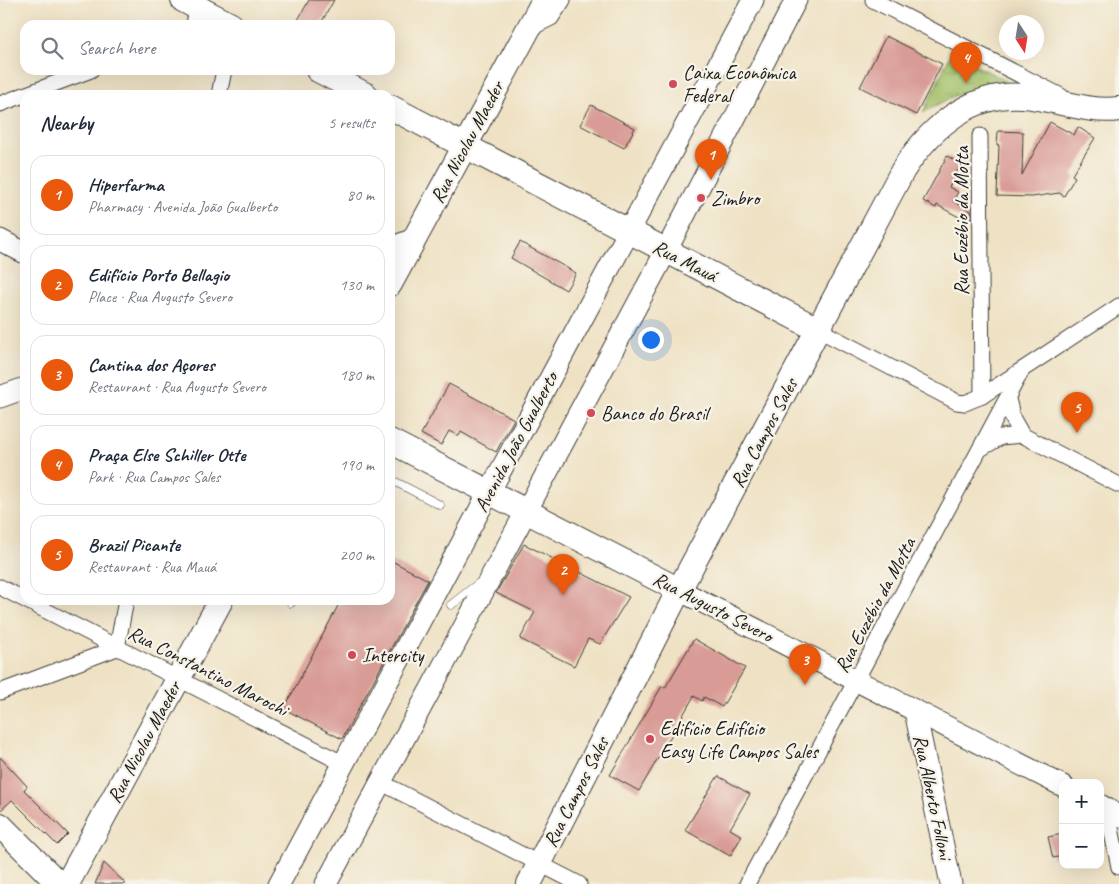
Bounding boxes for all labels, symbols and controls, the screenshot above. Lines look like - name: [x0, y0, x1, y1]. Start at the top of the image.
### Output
- north arrow: [999, 15, 1044, 60]
- search box: [20, 20, 395, 75]
- icon: search: [38, 34, 66, 62]
- text: Search here: [78, 36, 155, 60]
- pin: 4: [950, 42, 982, 83]
- place label: Caixa Econômica Federal: [683, 60, 797, 108]
- street label: Rua Nicolau Maeder: [424, 75, 510, 207]
- marker: Caixa Econômica Federal: [667, 78, 679, 90]
- text: Nearby: [40, 110, 93, 136]
- text: 5 results: [328, 113, 375, 133]
- pin: 1: [695, 139, 727, 180]
- street label: Rua Euzébio da Motta: [949, 144, 974, 296]
- text: Hiperfarma: [88, 173, 164, 197]
- text: 1: [53, 185, 61, 205]
- text: 80 m: [347, 185, 374, 205]
- place label: Zimbro: [711, 186, 761, 211]
- marker: Zimbro: [695, 192, 707, 204]
- text: Pharmacy · Avenida João Gualberto: [88, 197, 277, 217]
- street label: Rua Mauá: [649, 234, 723, 289]
- text: Edifício Porto Bellagio: [88, 263, 229, 287]
- text: 2: [53, 275, 61, 295]
- text: 130 m: [340, 275, 374, 295]
- text: Place · Rua Augusto Severo: [88, 287, 232, 307]
- your location: [638, 327, 664, 353]
- text: Cantina dos Açores: [88, 353, 214, 377]
- text: 3: [53, 365, 61, 385]
- text: 180 m: [340, 365, 374, 385]
- street label: Avenida João Gualberto: [469, 366, 564, 516]
- street label: Rua Campos Sales: [725, 372, 804, 492]
- text: Restaurant · Rua Augusto Severo: [88, 377, 266, 397]
- pin: 5: [1061, 392, 1093, 433]
- place label: Banco do Brasil: [601, 401, 712, 426]
- marker: Banco do Brasil: [585, 407, 597, 419]
- text: Praça Else Schiller Otte: [88, 443, 246, 467]
- text: 4: [53, 455, 61, 475]
- text: 190 m: [340, 455, 374, 475]
- text: Park · Rua Campos Sales: [88, 467, 220, 487]
- street label: Rua Euzébio da Motta: [829, 532, 922, 677]
- text: Brazil Picante: [88, 533, 180, 557]
- text: 5: [54, 545, 60, 565]
- text: 200 m: [340, 545, 374, 565]
- pin: 2: [547, 554, 579, 595]
- text: Restaurant · Rua Mauá: [88, 557, 216, 577]
- street label: Rua Augusto Severo: [649, 566, 779, 649]
- street label: Rua Constantino Marochi: [124, 620, 294, 723]
- place label: Intercity: [362, 643, 426, 668]
- pin: 3: [789, 644, 821, 685]
- marker: Intercity: [346, 649, 358, 661]
- street label: Rua Nicolau Maeder: [101, 675, 187, 807]
- place label: Edifício Edifício Easy Life Campos Sales: [660, 716, 820, 764]
- street label: Rua Campos Sales: [538, 731, 615, 851]
- street label: Rua Alberto Folloni: [908, 732, 959, 864]
- marker: Edifício Edifício Easy Life Campos Sales: [644, 733, 656, 745]
- map controls: [1059, 779, 1104, 869]
- button: +: [1059, 779, 1104, 824]
- button: −: [1059, 824, 1104, 869]

